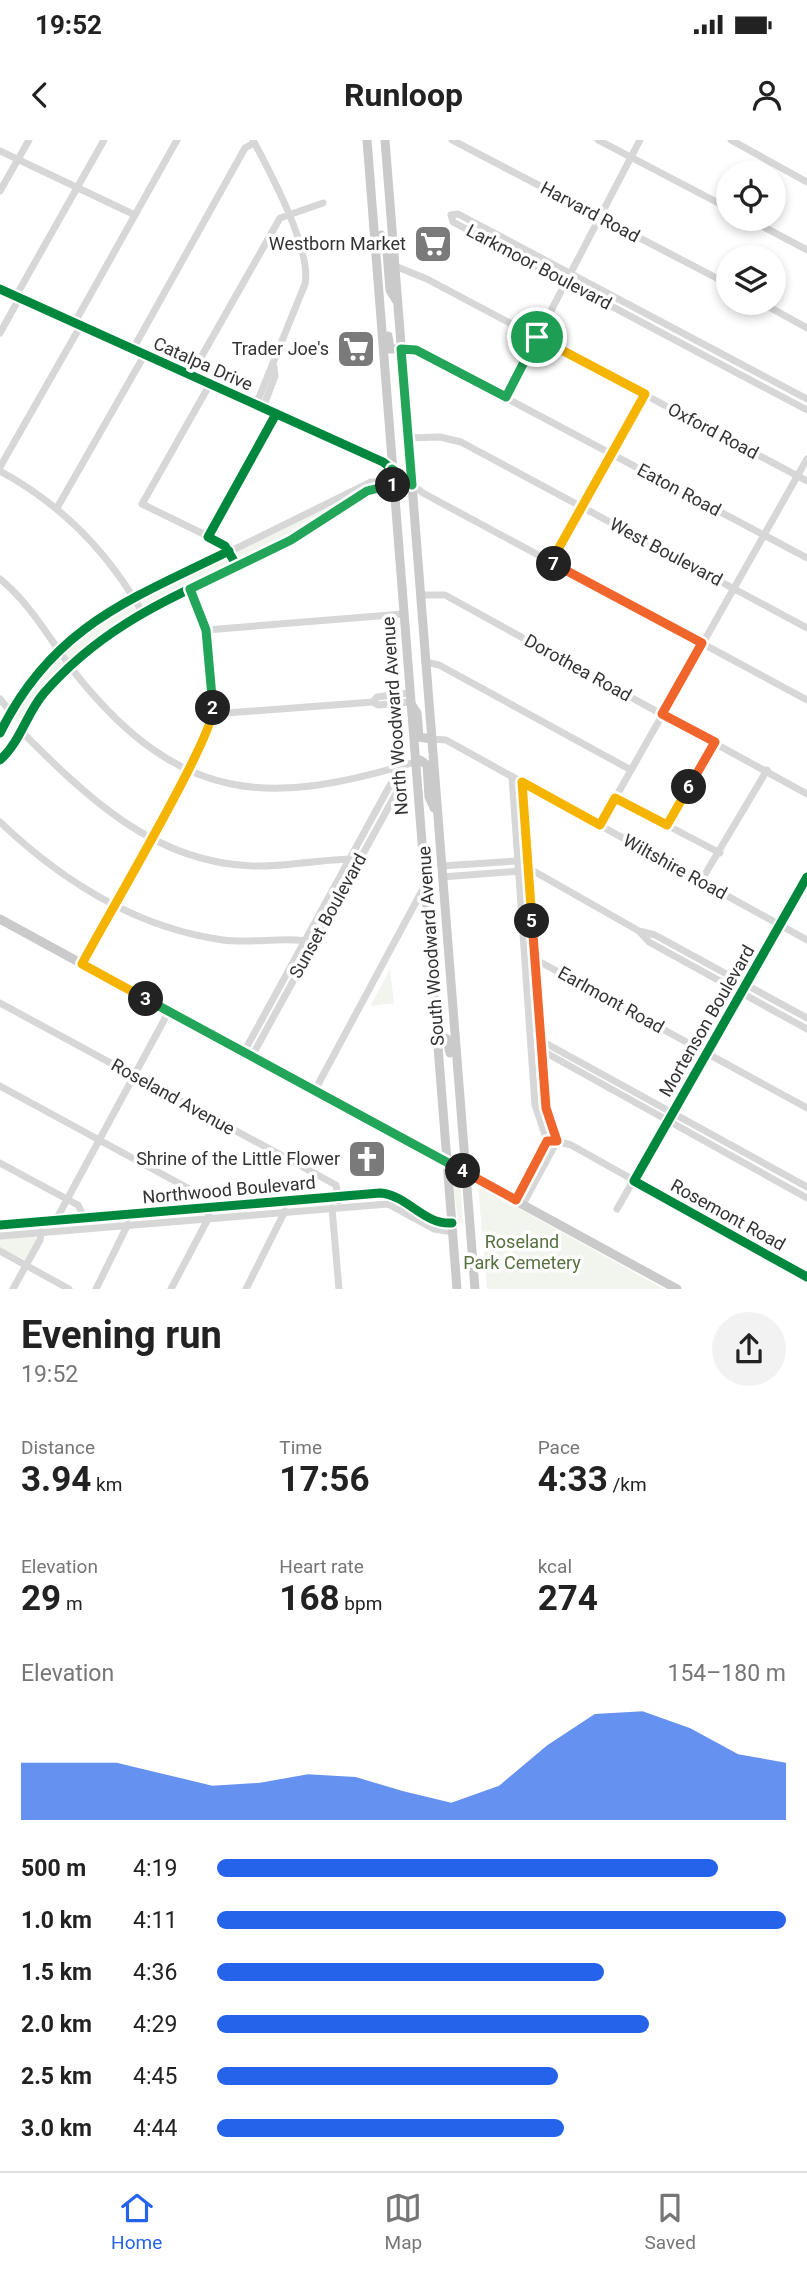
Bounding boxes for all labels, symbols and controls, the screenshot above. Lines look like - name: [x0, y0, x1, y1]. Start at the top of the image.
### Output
- text: 19:52: [35, 10, 102, 40]
- icon: back: [21, 76, 59, 114]
- text: Runloop: [344, 76, 463, 114]
- icon: person: [748, 76, 786, 114]
- map controls: [716, 161, 786, 315]
- button: locate: [716, 161, 786, 231]
- street label: Harvard Road: [537, 177, 643, 246]
- street label: Larkmoor Boulevard: [463, 219, 615, 314]
- supermarket icon: Westborn Market: [412, 223, 454, 265]
- place label: Westborn Market: [269, 233, 406, 254]
- button: layers: [716, 245, 786, 315]
- pin: [507, 307, 567, 367]
- icon: arrive: [518, 318, 556, 356]
- supermarket icon: Trader Joe's: [335, 328, 377, 370]
- street label: Catalpa Drive: [150, 332, 256, 395]
- place label: Trader Joe's: [232, 338, 329, 359]
- street label: Oxford Road: [664, 398, 762, 463]
- street label: Eaton Road: [634, 459, 725, 520]
- pin: 1: [376, 468, 410, 502]
- text: 1: [387, 473, 398, 496]
- street label: West Boulevard: [606, 513, 726, 590]
- pin: 7: [536, 546, 572, 582]
- text: 7: [548, 552, 559, 575]
- street label: North Woodward Avenue: [377, 616, 412, 816]
- street label: Dorothea Road: [521, 629, 635, 706]
- pin: 2: [196, 690, 230, 726]
- text: 2: [207, 696, 218, 719]
- pin: 6: [672, 770, 706, 804]
- text: 6: [683, 775, 694, 798]
- street label: Wiltshire Road: [620, 829, 731, 904]
- street label: South Woodward Avenue: [413, 845, 448, 1047]
- street label: Sunset Boulevard: [285, 850, 371, 982]
- pin: 5: [514, 904, 550, 938]
- text: 5: [526, 909, 537, 932]
- street label: Mortenson Boulevard: [655, 941, 759, 1100]
- street label: Earlmont Road: [554, 962, 668, 1037]
- pin: 3: [128, 982, 164, 1016]
- text: 3: [140, 987, 151, 1010]
- street label: Roseland Avenue: [108, 1054, 239, 1139]
- church icon: Shrine of the Little Flower: [346, 1138, 388, 1180]
- place label: Shrine of the Little Flower: [136, 1148, 340, 1169]
- pin: 4: [446, 1154, 480, 1188]
- text: 4: [457, 1159, 468, 1182]
- street label: Northwood Boulevard: [141, 1171, 316, 1208]
- street label: Rosemont Road: [667, 1174, 789, 1255]
- park label: Roseland Park Cemetery: [463, 1231, 581, 1273]
- button: share: [712, 1312, 786, 1386]
- text: Evening run: [21, 1313, 222, 1357]
- text: 19:52: [21, 1361, 78, 1388]
- text: Distance: [21, 1436, 95, 1459]
- text: Time: [279, 1436, 322, 1459]
- text: Pace: [538, 1436, 580, 1459]
- text: 3.94: [21, 1459, 91, 1500]
- text: 17:56: [279, 1459, 370, 1500]
- text: 4:33: [538, 1459, 608, 1500]
- text: km: [91, 1473, 122, 1496]
- text: /km: [608, 1473, 647, 1496]
- text: Elevation: [21, 1555, 98, 1578]
- text: Heart rate: [279, 1555, 364, 1578]
- text: kcal: [538, 1555, 572, 1578]
- text: 29: [21, 1578, 61, 1619]
- text: 168: [279, 1578, 340, 1619]
- text: 274: [538, 1578, 598, 1619]
- text: m: [61, 1592, 83, 1615]
- text: bpm: [340, 1592, 382, 1615]
- text: Elevation: [21, 1660, 114, 1687]
- text: 154–180 m: [667, 1660, 786, 1687]
- text: 500 m: [21, 1855, 86, 1882]
- text: 4:19: [133, 1855, 177, 1882]
- text: 1.0 km: [21, 1907, 92, 1934]
- text: 4:11: [133, 1907, 177, 1934]
- text: 1.5 km: [21, 1959, 92, 1986]
- text: 4:36: [133, 1959, 177, 1986]
- text: 2.0 km: [21, 2011, 92, 2038]
- text: 4:29: [133, 2011, 177, 2038]
- text: 2.5 km: [21, 2063, 92, 2090]
- text: 4:45: [133, 2063, 177, 2090]
- text: 3.0 km: [21, 2115, 92, 2142]
- text: 4:44: [133, 2115, 177, 2142]
- tab: Home: [111, 2189, 162, 2254]
- tab: Map: [384, 2189, 422, 2254]
- tab: Saved: [645, 2189, 696, 2254]

